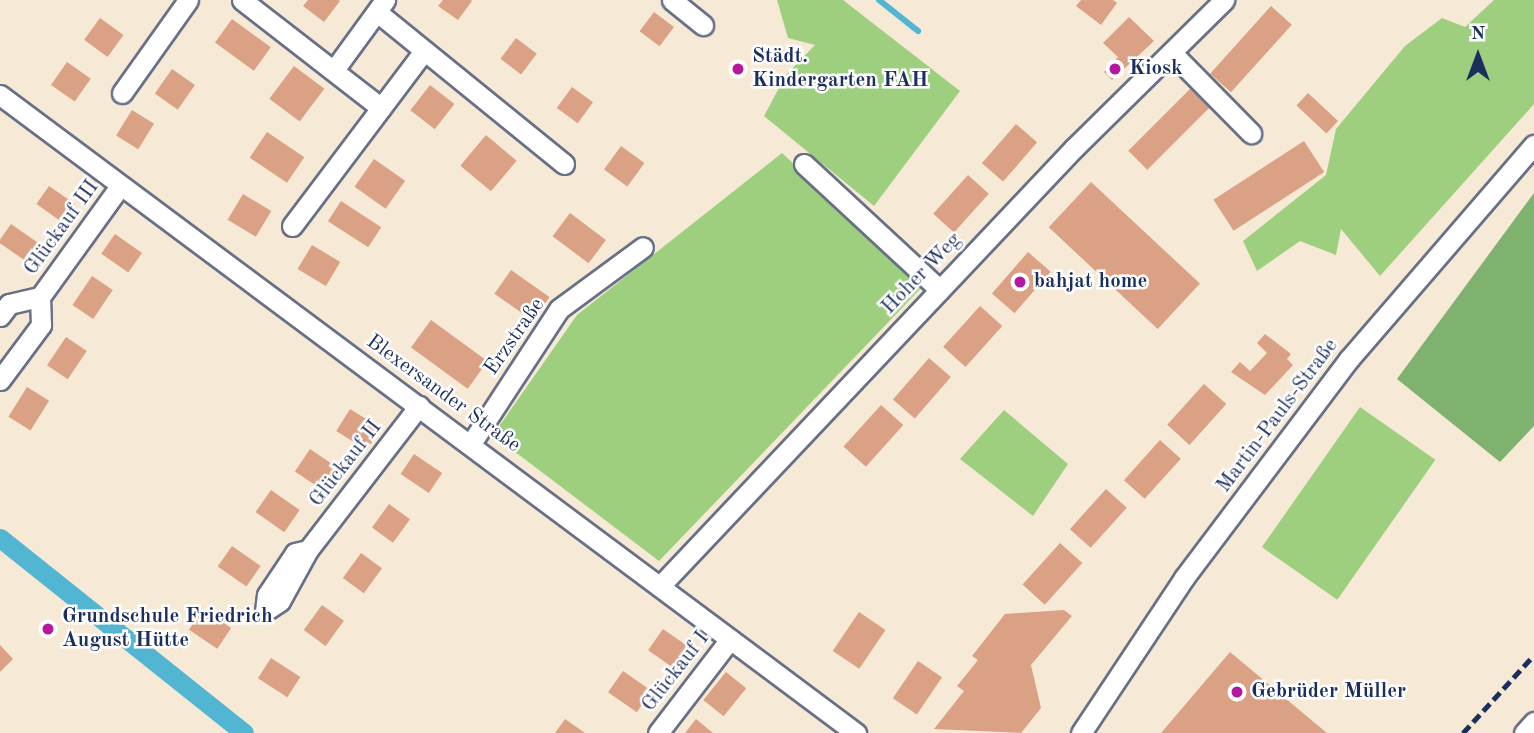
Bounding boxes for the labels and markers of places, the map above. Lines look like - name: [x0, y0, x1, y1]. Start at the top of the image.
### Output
- place label: Städt. Kindergarten FAH: [752, 44, 928, 94]
- place label: Kiosk: [1129, 56, 1183, 82]
- marker: Städt. Kindergarten FAH: [730, 61, 746, 77]
- marker: Kiosk: [1107, 61, 1123, 77]
- place label: bahjat home: [1034, 269, 1147, 295]
- marker: bahjat home: [1012, 274, 1028, 290]
- place label: Grundschule Friedrich August Hütte: [62, 604, 273, 654]
- marker: Grundschule Friedrich August Hütte: [40, 621, 56, 637]
- place label: Gebrüder Müller: [1251, 679, 1406, 705]
- marker: Gebrüder Müller: [1229, 684, 1245, 700]

